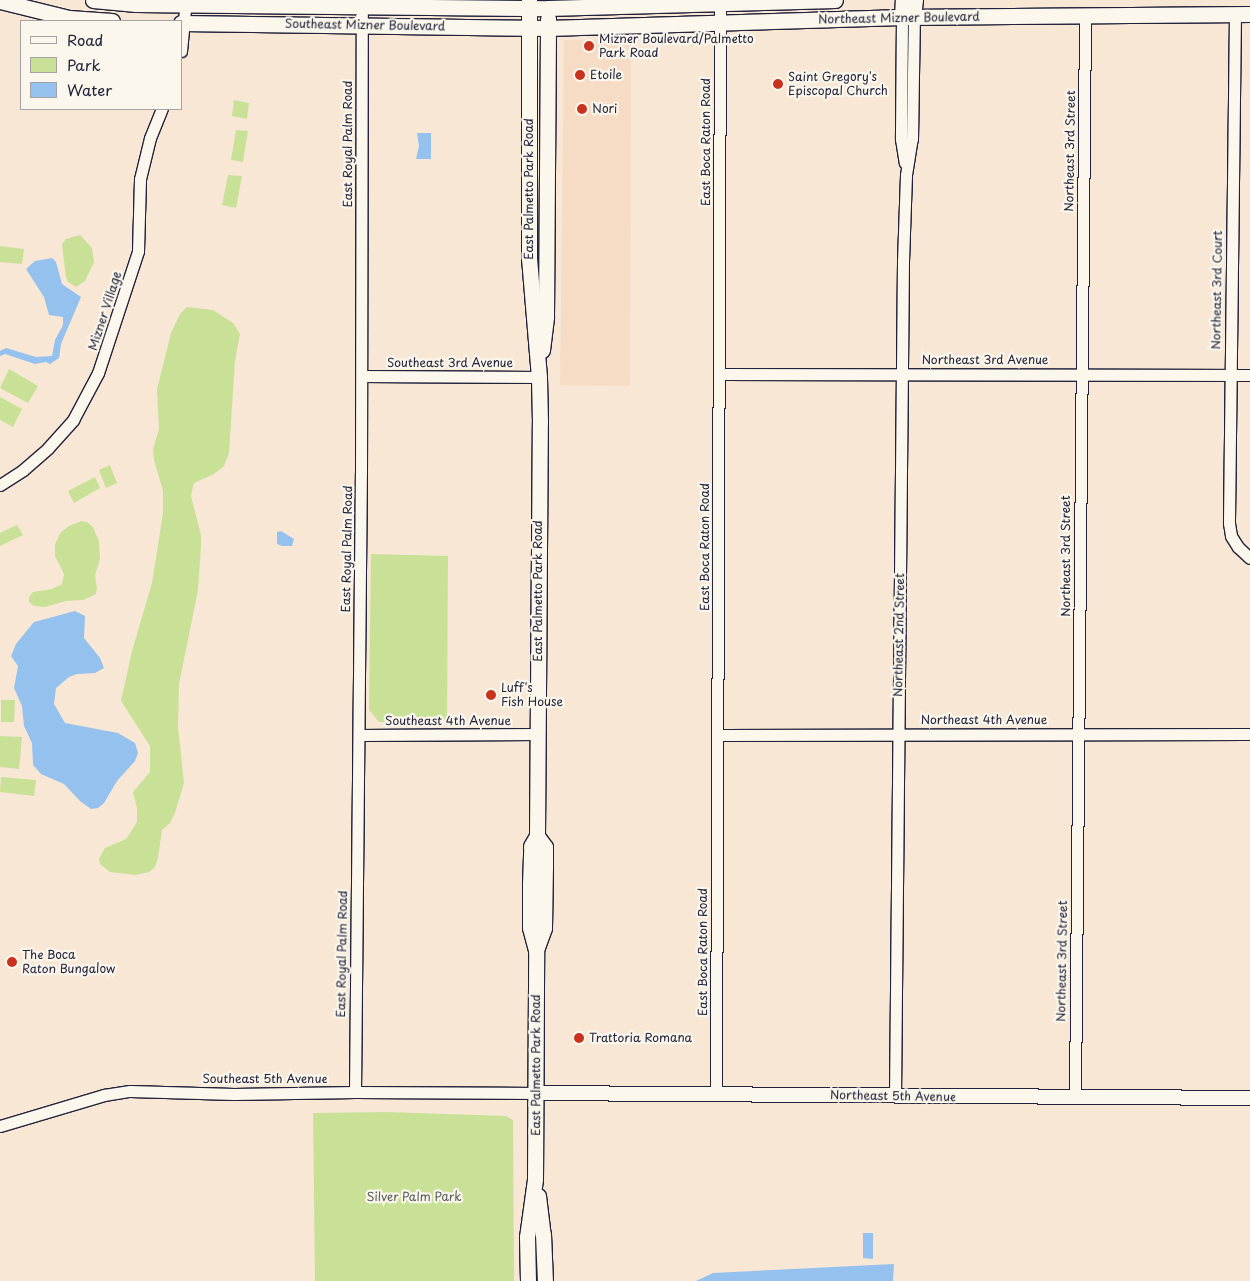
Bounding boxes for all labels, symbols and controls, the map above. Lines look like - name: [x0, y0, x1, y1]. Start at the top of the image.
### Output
- street label: Northeast Mizner Boulevard: [818, 9, 980, 27]
- street label: Southeast Mizner Boulevard: [284, 16, 446, 34]
- legend: [20, 20, 182, 110]
- text: Road: [67, 28, 103, 51]
- place label: Mizner Boulevard/Palmetto Park Road: [599, 32, 755, 60]
- marker: Mizner Boulevard/Palmetto Park Road: [583, 40, 595, 52]
- text: Park: [67, 53, 101, 76]
- place label: Etoile: [590, 68, 622, 82]
- marker: Etoile: [574, 69, 586, 81]
- place label: Saint Gregory's Episcopal Church: [788, 70, 888, 98]
- text: Water: [67, 78, 112, 101]
- street label: East Boca Raton Road: [699, 78, 713, 206]
- marker: Saint Gregory's Episcopal Church: [772, 78, 784, 90]
- street label: East Royal Palm Road: [341, 81, 355, 207]
- street label: Northeast 3rd Street: [1062, 90, 1078, 212]
- place label: Nori: [592, 102, 617, 116]
- marker: Nori: [576, 103, 588, 115]
- street label: East Palmetto Park Road: [522, 118, 536, 260]
- street label: Northeast 3rd Court: [1209, 230, 1225, 350]
- street label: Mizner Village: [85, 270, 125, 352]
- street label: Northeast 3rd Avenue: [922, 353, 1048, 367]
- street label: Southeast 3rd Avenue: [387, 356, 513, 370]
- street label: East Boca Raton Road: [698, 483, 712, 611]
- street label: East Royal Palm Road: [339, 486, 355, 612]
- street label: Northeast 3rd Street: [1059, 495, 1073, 617]
- street label: East Palmetto Park Road: [531, 520, 545, 662]
- street label: Northeast 2nd Street: [891, 573, 907, 697]
- place label: Luff's Fish House: [501, 681, 563, 709]
- marker: Luff's Fish House: [485, 689, 497, 701]
- street label: Northeast 4th Avenue: [921, 713, 1047, 727]
- street label: Southeast 4th Avenue: [385, 714, 511, 728]
- street label: East Boca Raton Road: [696, 888, 710, 1016]
- street label: East Royal Palm Road: [334, 891, 350, 1017]
- street label: Northeast 3rd Street: [1054, 900, 1070, 1022]
- place label: The Boca Raton Bungalow: [22, 948, 116, 976]
- marker: The Boca Raton Bungalow: [6, 956, 18, 968]
- street label: East Palmetto Park Road: [529, 994, 543, 1136]
- place label: Trattoria Romana: [589, 1031, 692, 1045]
- marker: Trattoria Romana: [573, 1032, 585, 1044]
- street label: Southeast 5th Avenue: [202, 1072, 328, 1086]
- street label: Northeast 5th Avenue: [830, 1088, 956, 1104]
- park label: Silver Palm Park: [366, 1190, 462, 1204]

